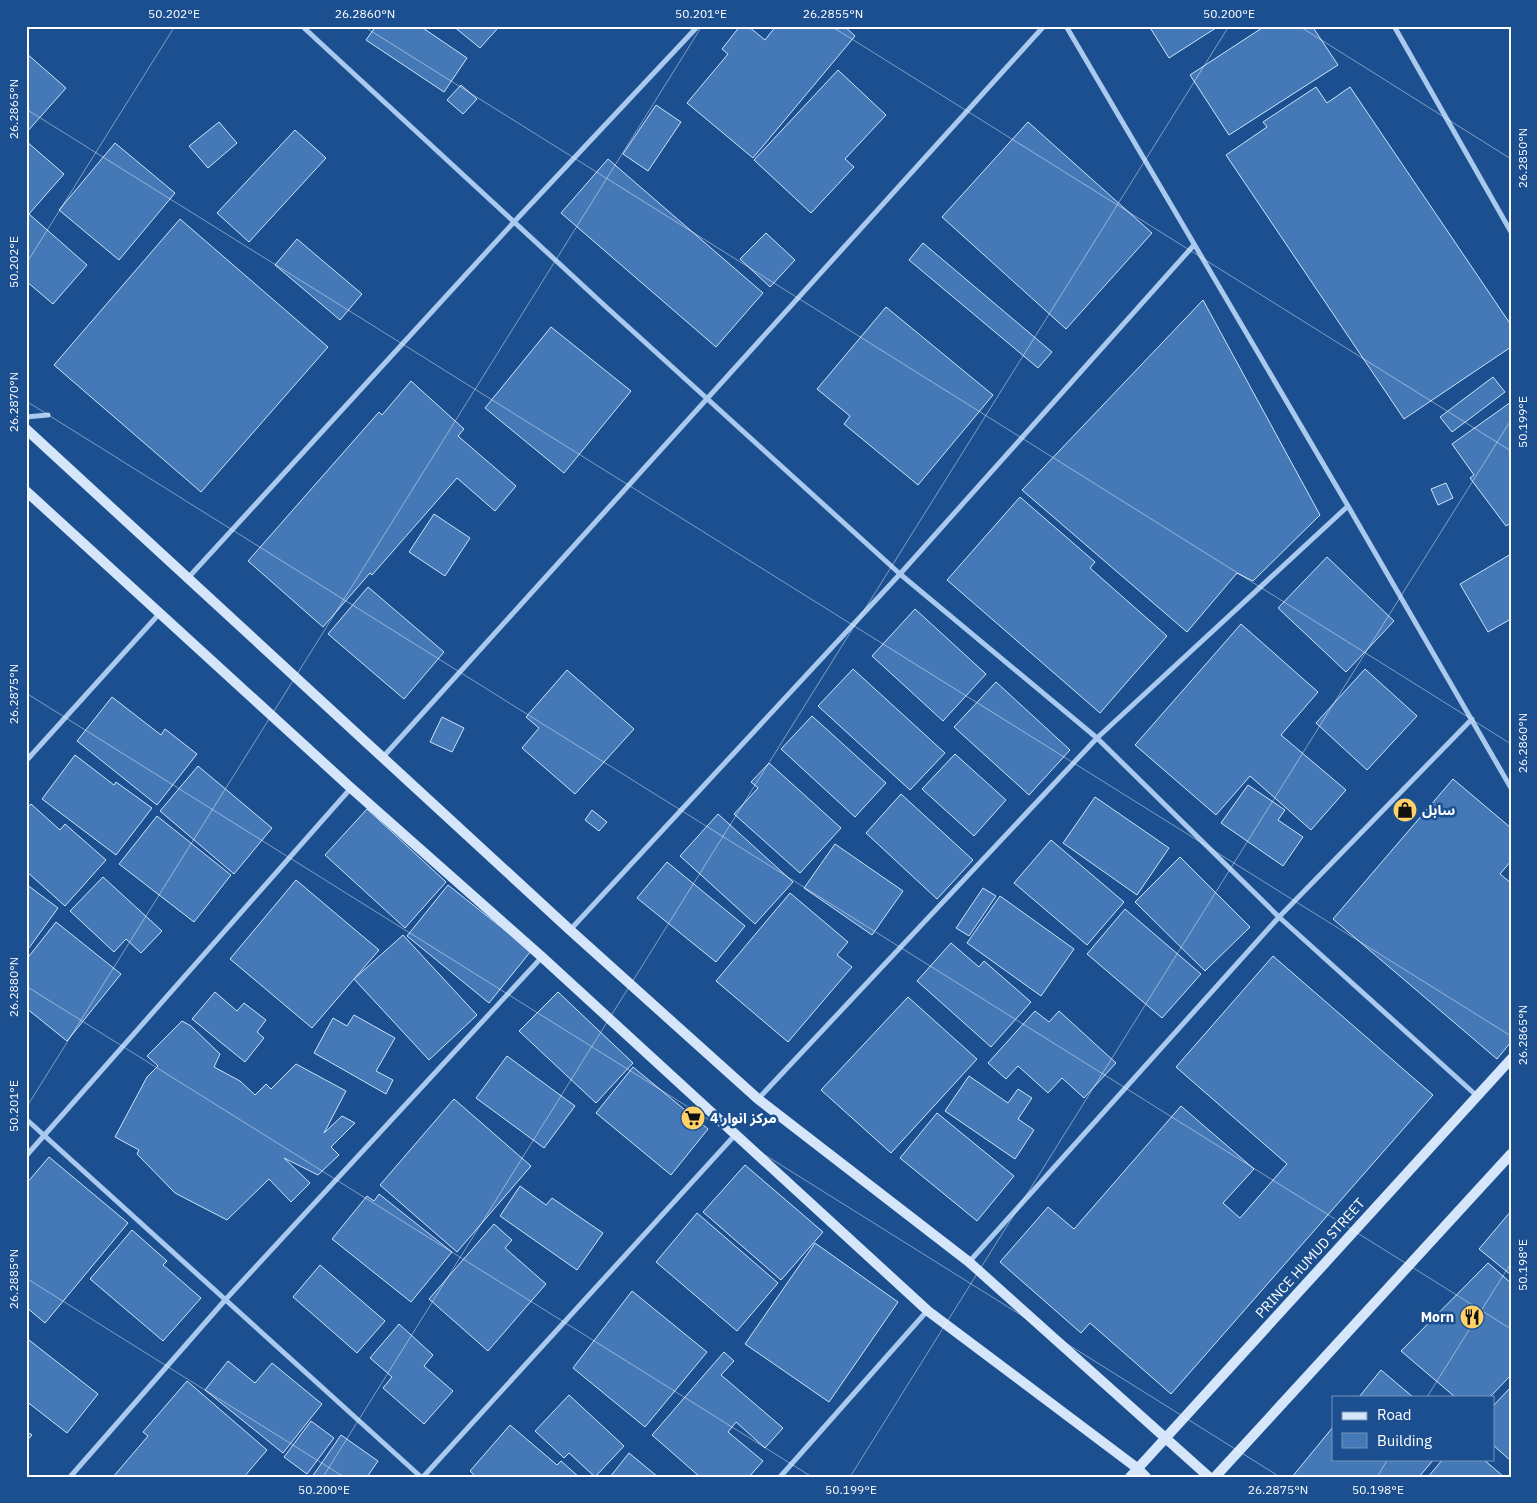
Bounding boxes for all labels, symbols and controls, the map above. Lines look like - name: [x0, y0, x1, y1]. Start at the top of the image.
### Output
- text: 50.202°E: [148, 6, 200, 21]
- text: 26.2860°N: [335, 6, 395, 21]
- text: 50.201°E: [675, 6, 727, 21]
- text: 26.2855°N: [803, 6, 863, 21]
- text: 50.200°E: [1203, 6, 1255, 21]
- text: 26.2865°N: [6, 79, 21, 139]
- text: 26.2850°N: [1515, 128, 1530, 188]
- text: 50.202°E: [6, 236, 21, 288]
- text: 26.2870°N: [6, 372, 21, 432]
- text: 50.199°E: [1515, 396, 1530, 448]
- text: 26.2875°N: [6, 664, 21, 724]
- text: 26.2860°N: [1515, 713, 1530, 773]
- shop icon: سابل: [1392, 797, 1418, 823]
- place label: سابل: [1422, 801, 1455, 819]
- text: 26.2880°N: [6, 957, 21, 1017]
- text: 26.2865°N: [1515, 1005, 1530, 1065]
- text: 50.201°E: [6, 1080, 21, 1132]
- supermarket icon: مركز انوار 4: [680, 1105, 706, 1131]
- place label: مركز انوار 4: [710, 1109, 777, 1127]
- street label: PRINCE HUMUD STREET: [1251, 1194, 1369, 1322]
- text: 50.198°E: [1515, 1239, 1530, 1291]
- text: 26.2885°N: [6, 1249, 21, 1309]
- restaurant icon: Morn: [1459, 1304, 1485, 1330]
- place label: Morn: [1421, 1308, 1454, 1326]
- legend: [1332, 1396, 1494, 1460]
- text: Road: [1377, 1405, 1412, 1424]
- text: Building: [1377, 1431, 1432, 1450]
- text: 50.200°E: [298, 1482, 350, 1497]
- text: 50.199°E: [825, 1482, 877, 1497]
- text: 26.2875°N: [1248, 1482, 1308, 1497]
- text: 50.198°E: [1352, 1482, 1404, 1497]

